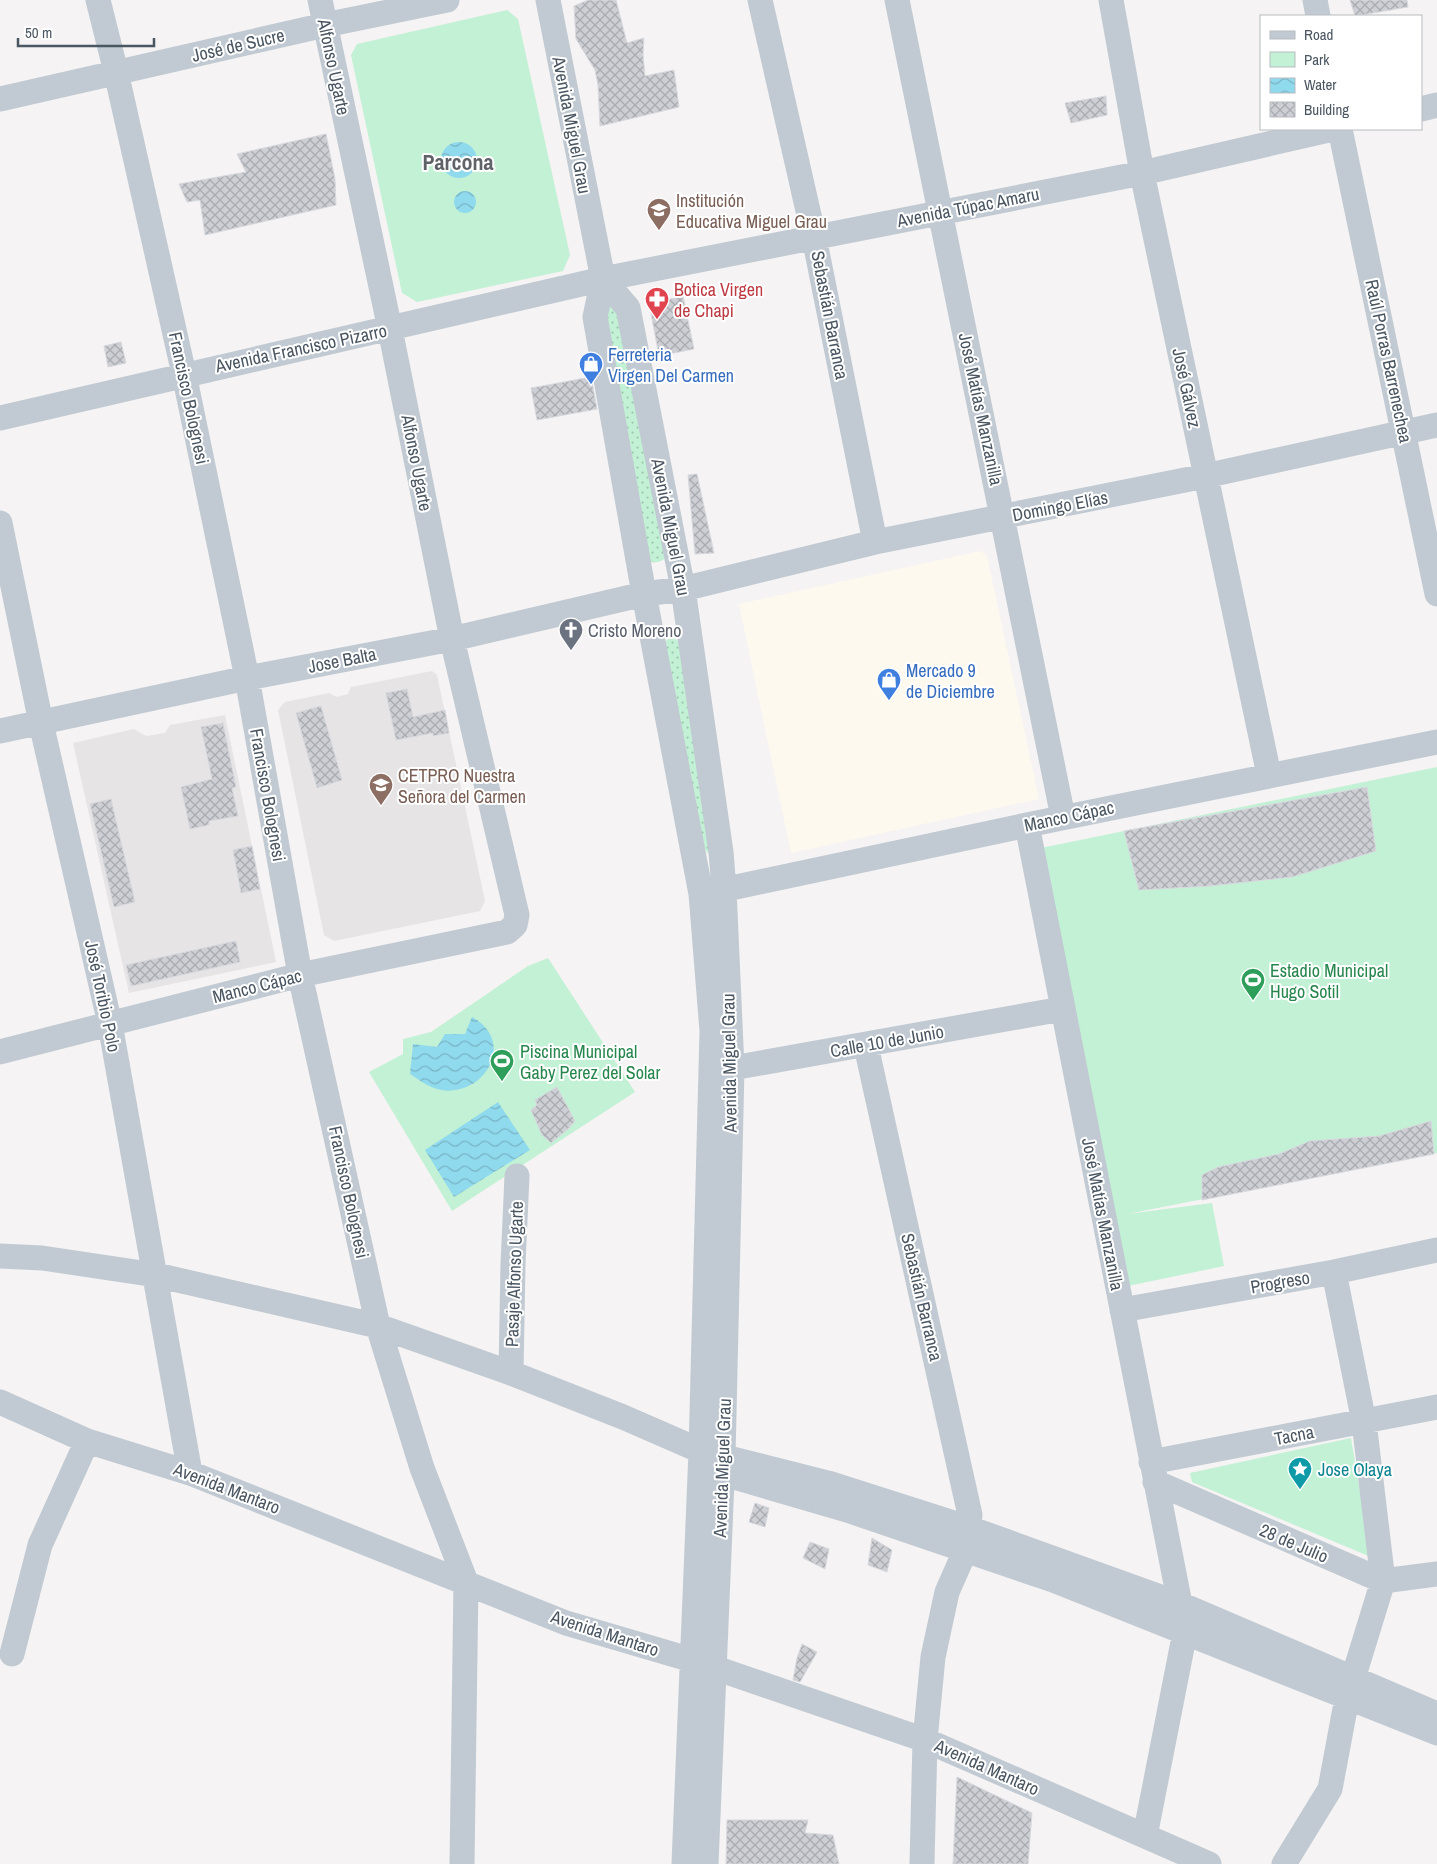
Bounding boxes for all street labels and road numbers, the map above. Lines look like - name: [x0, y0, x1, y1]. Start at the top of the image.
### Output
- street label: Alfonso Ugarte: [311, 16, 356, 117]
- street label: José de Sucre: [189, 22, 287, 68]
- street label: Avenida Miguel Grau: [546, 53, 598, 196]
- street label: Avenida Túpac Amaru: [894, 181, 1041, 233]
- street label: Sebastián Barranca: [805, 249, 855, 381]
- street label: Raúl Porras Barrenechea: [1359, 277, 1419, 445]
- street label: Avenida Francisco Pizarro: [212, 318, 389, 379]
- street label: Francisco Bolognesi: [163, 330, 215, 466]
- street label: José Matías Manzanilla: [953, 331, 1009, 487]
- street label: José Gálvez: [1166, 346, 1208, 430]
- street label: Alfonso Ugarte: [395, 412, 439, 513]
- street label: Avenida Miguel Grau: [645, 455, 697, 598]
- street label: Domingo Elías: [1010, 484, 1110, 528]
- street label: Jose Balta: [306, 641, 378, 679]
- street label: Francisco Bolognesi: [244, 727, 292, 863]
- street label: Manco Cápac: [1022, 794, 1116, 838]
- street label: José Toribio Polo: [79, 938, 127, 1054]
- street label: Manco Cápac: [210, 963, 304, 1009]
- street label: Avenida Miguel Grau: [715, 993, 743, 1134]
- street label: Calle 10 de Junio: [828, 1019, 946, 1063]
- street label: Francisco Bolognesi: [323, 1124, 375, 1260]
- street label: José Matías Manzanilla: [1076, 1136, 1130, 1292]
- street label: Pasaje Alfonso Ugarte: [499, 1201, 529, 1347]
- street label: Sebastián Barranca: [895, 1231, 949, 1363]
- street label: Progreso: [1248, 1264, 1312, 1300]
- street label: Avenida Miguel Grau: [707, 1398, 737, 1539]
- street label: Tacna: [1272, 1419, 1316, 1451]
- street label: Avenida Mantaro: [169, 1456, 284, 1520]
- street label: 28 de Julio: [1256, 1517, 1332, 1569]
- street label: Avenida Mantaro: [547, 1603, 662, 1662]
- street label: Avenida Mantaro: [930, 1732, 1043, 1801]

